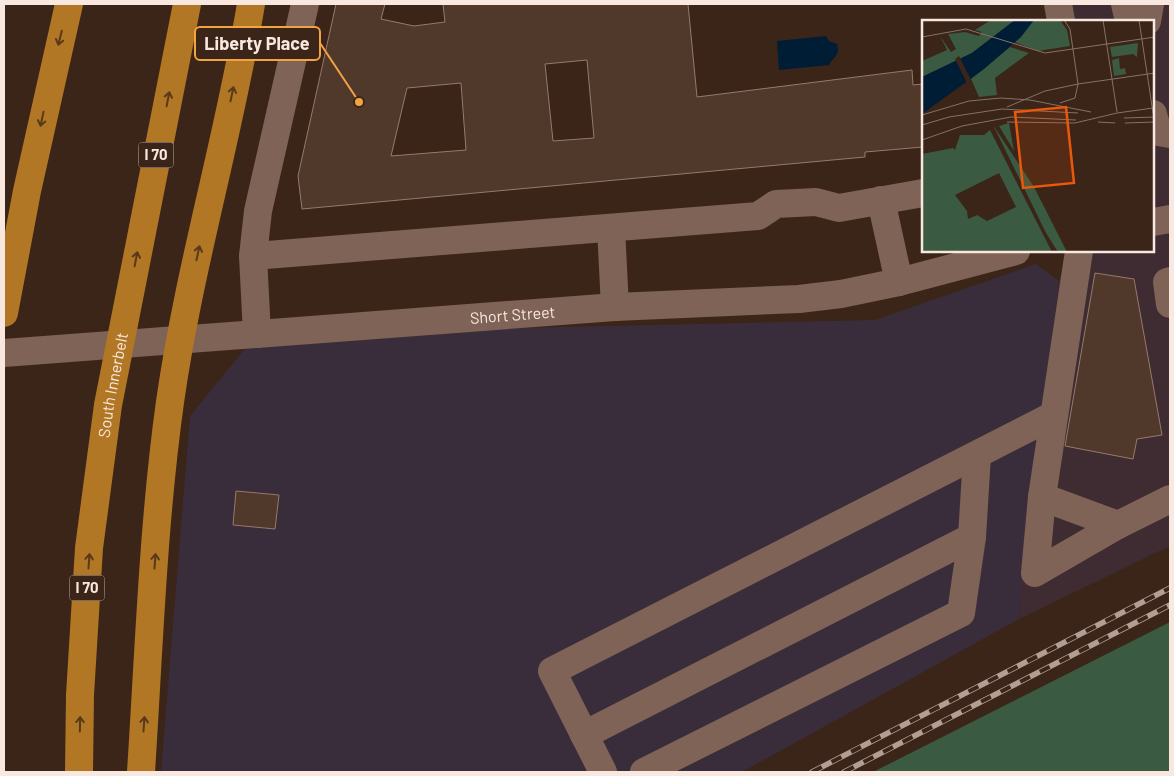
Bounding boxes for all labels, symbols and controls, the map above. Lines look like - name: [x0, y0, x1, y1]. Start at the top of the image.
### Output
- inset map: [922, 20, 1154, 252]
- callout: Liberty Place: [195, 27, 320, 60]
- one-way arrow: [55, 29, 64, 45]
- text: Liberty Place: [204, 32, 310, 54]
- one-way arrow: [228, 86, 237, 102]
- one-way arrow: [163, 92, 173, 108]
- one-way arrow: [37, 111, 46, 127]
- road number: I 70: [138, 142, 174, 168]
- one-way arrow: [194, 245, 204, 261]
- one-way arrow: [132, 251, 141, 267]
- street label: Short Street: [469, 302, 556, 327]
- street label: South Innerbelt: [94, 331, 131, 439]
- one-way arrow: [84, 554, 93, 570]
- one-way arrow: [151, 554, 160, 570]
- road number: I 70: [70, 576, 104, 600]
- one-way arrow: [75, 716, 84, 732]
- one-way arrow: [140, 716, 149, 732]

